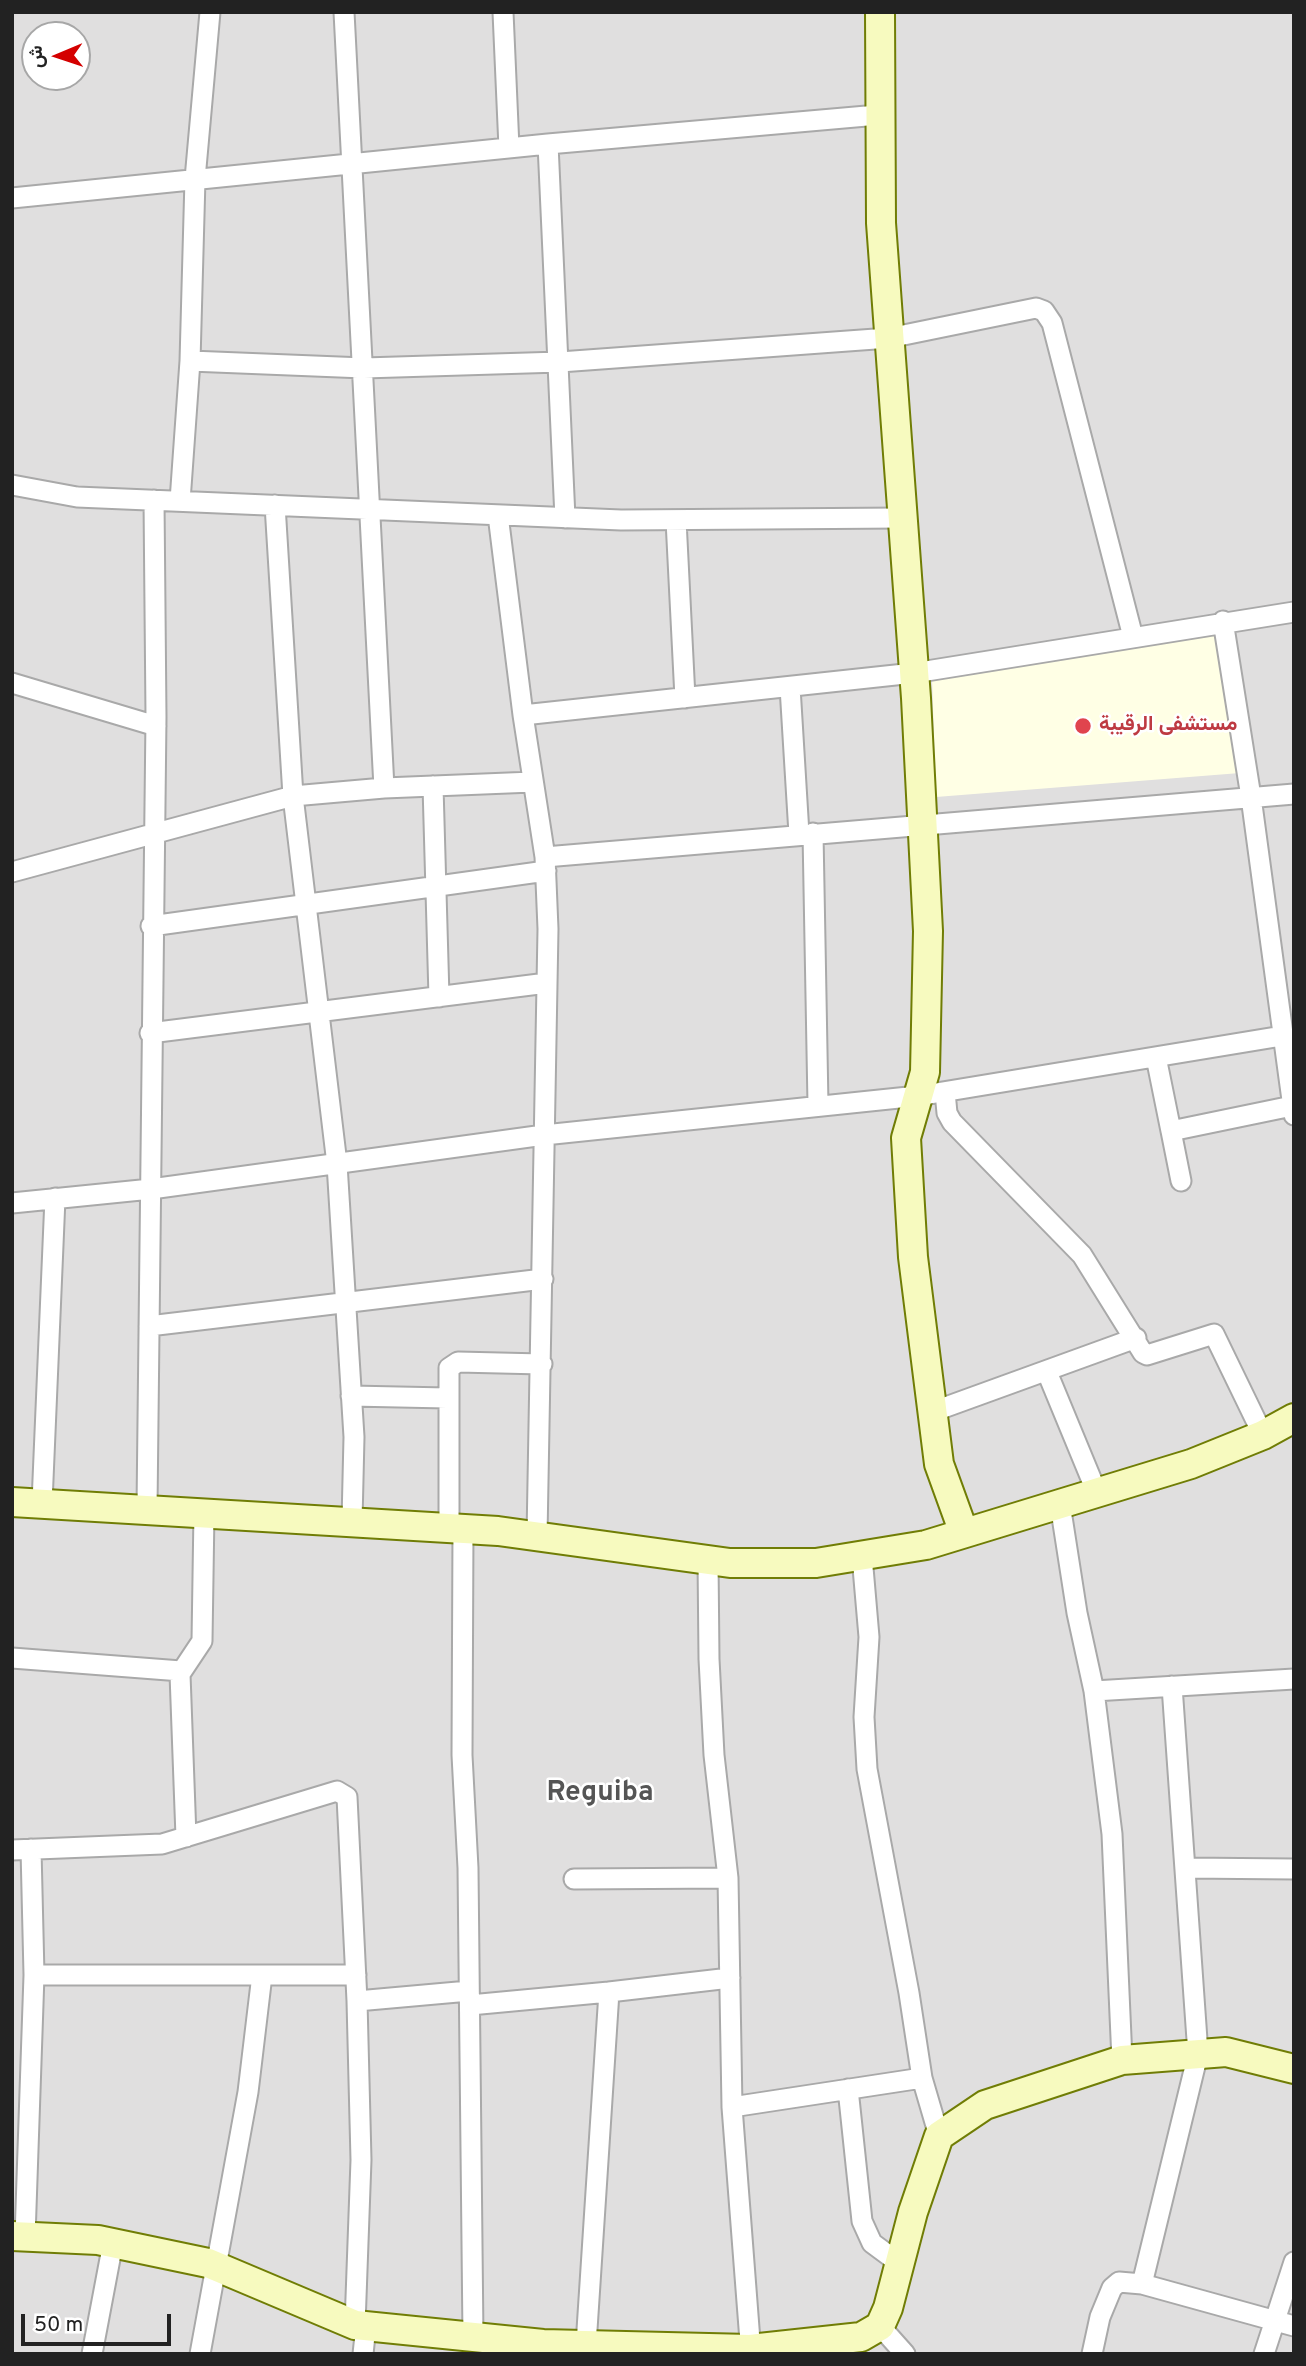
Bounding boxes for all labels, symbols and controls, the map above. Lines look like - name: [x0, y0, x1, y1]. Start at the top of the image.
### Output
- north arrow: [21, 21, 91, 91]
- text: ش: [25, 45, 49, 68]
- place label: مستشفى الرقيبة: [1099, 713, 1237, 739]
- marker: مستشفى الرقيبة: [1073, 716, 1093, 736]
- district label: Reguiba: [546, 1777, 654, 1811]
- scale bar: [24, 2300, 175, 2344]
- text: 50 m: [34, 2312, 83, 2339]

